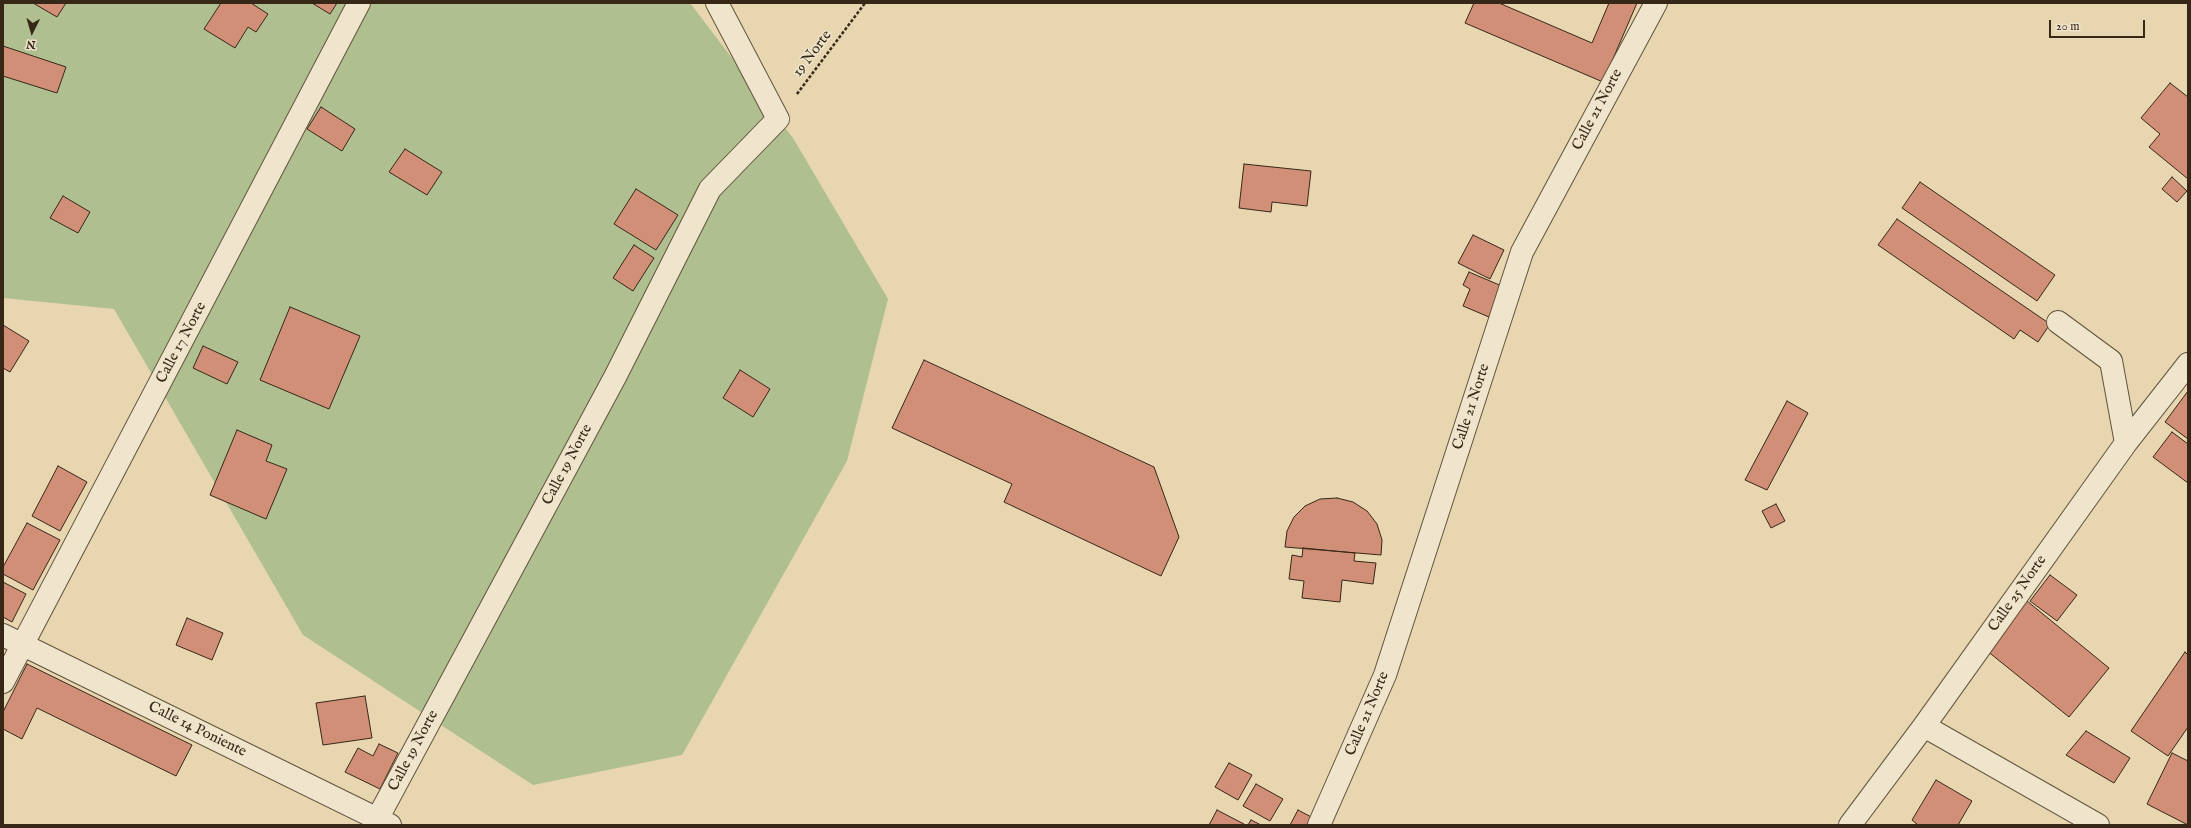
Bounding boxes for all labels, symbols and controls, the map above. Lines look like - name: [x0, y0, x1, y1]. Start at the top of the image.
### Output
- north arrow: [12, 12, 52, 52]
- scale bar: [2051, 12, 2147, 38]
- text: 20 m: [2056, 19, 2079, 34]
- street label: 19 Norte: [790, 27, 836, 81]
- text: N: [26, 37, 36, 51]
- street label: Calle 21 Norte: [1569, 66, 1627, 154]
- street label: Calle 17 Norte: [153, 299, 211, 387]
- street label: Calle 21 Norte: [1450, 362, 1494, 452]
- street label: Calle 19 Norte: [539, 421, 597, 509]
- street label: Calle 25 Norte: [1985, 552, 2051, 636]
- street label: Calle 21 Norte: [1342, 669, 1394, 759]
- street label: Calle 14 Poniente: [145, 698, 249, 762]
- street label: Calle 19 Norte: [385, 707, 443, 795]

